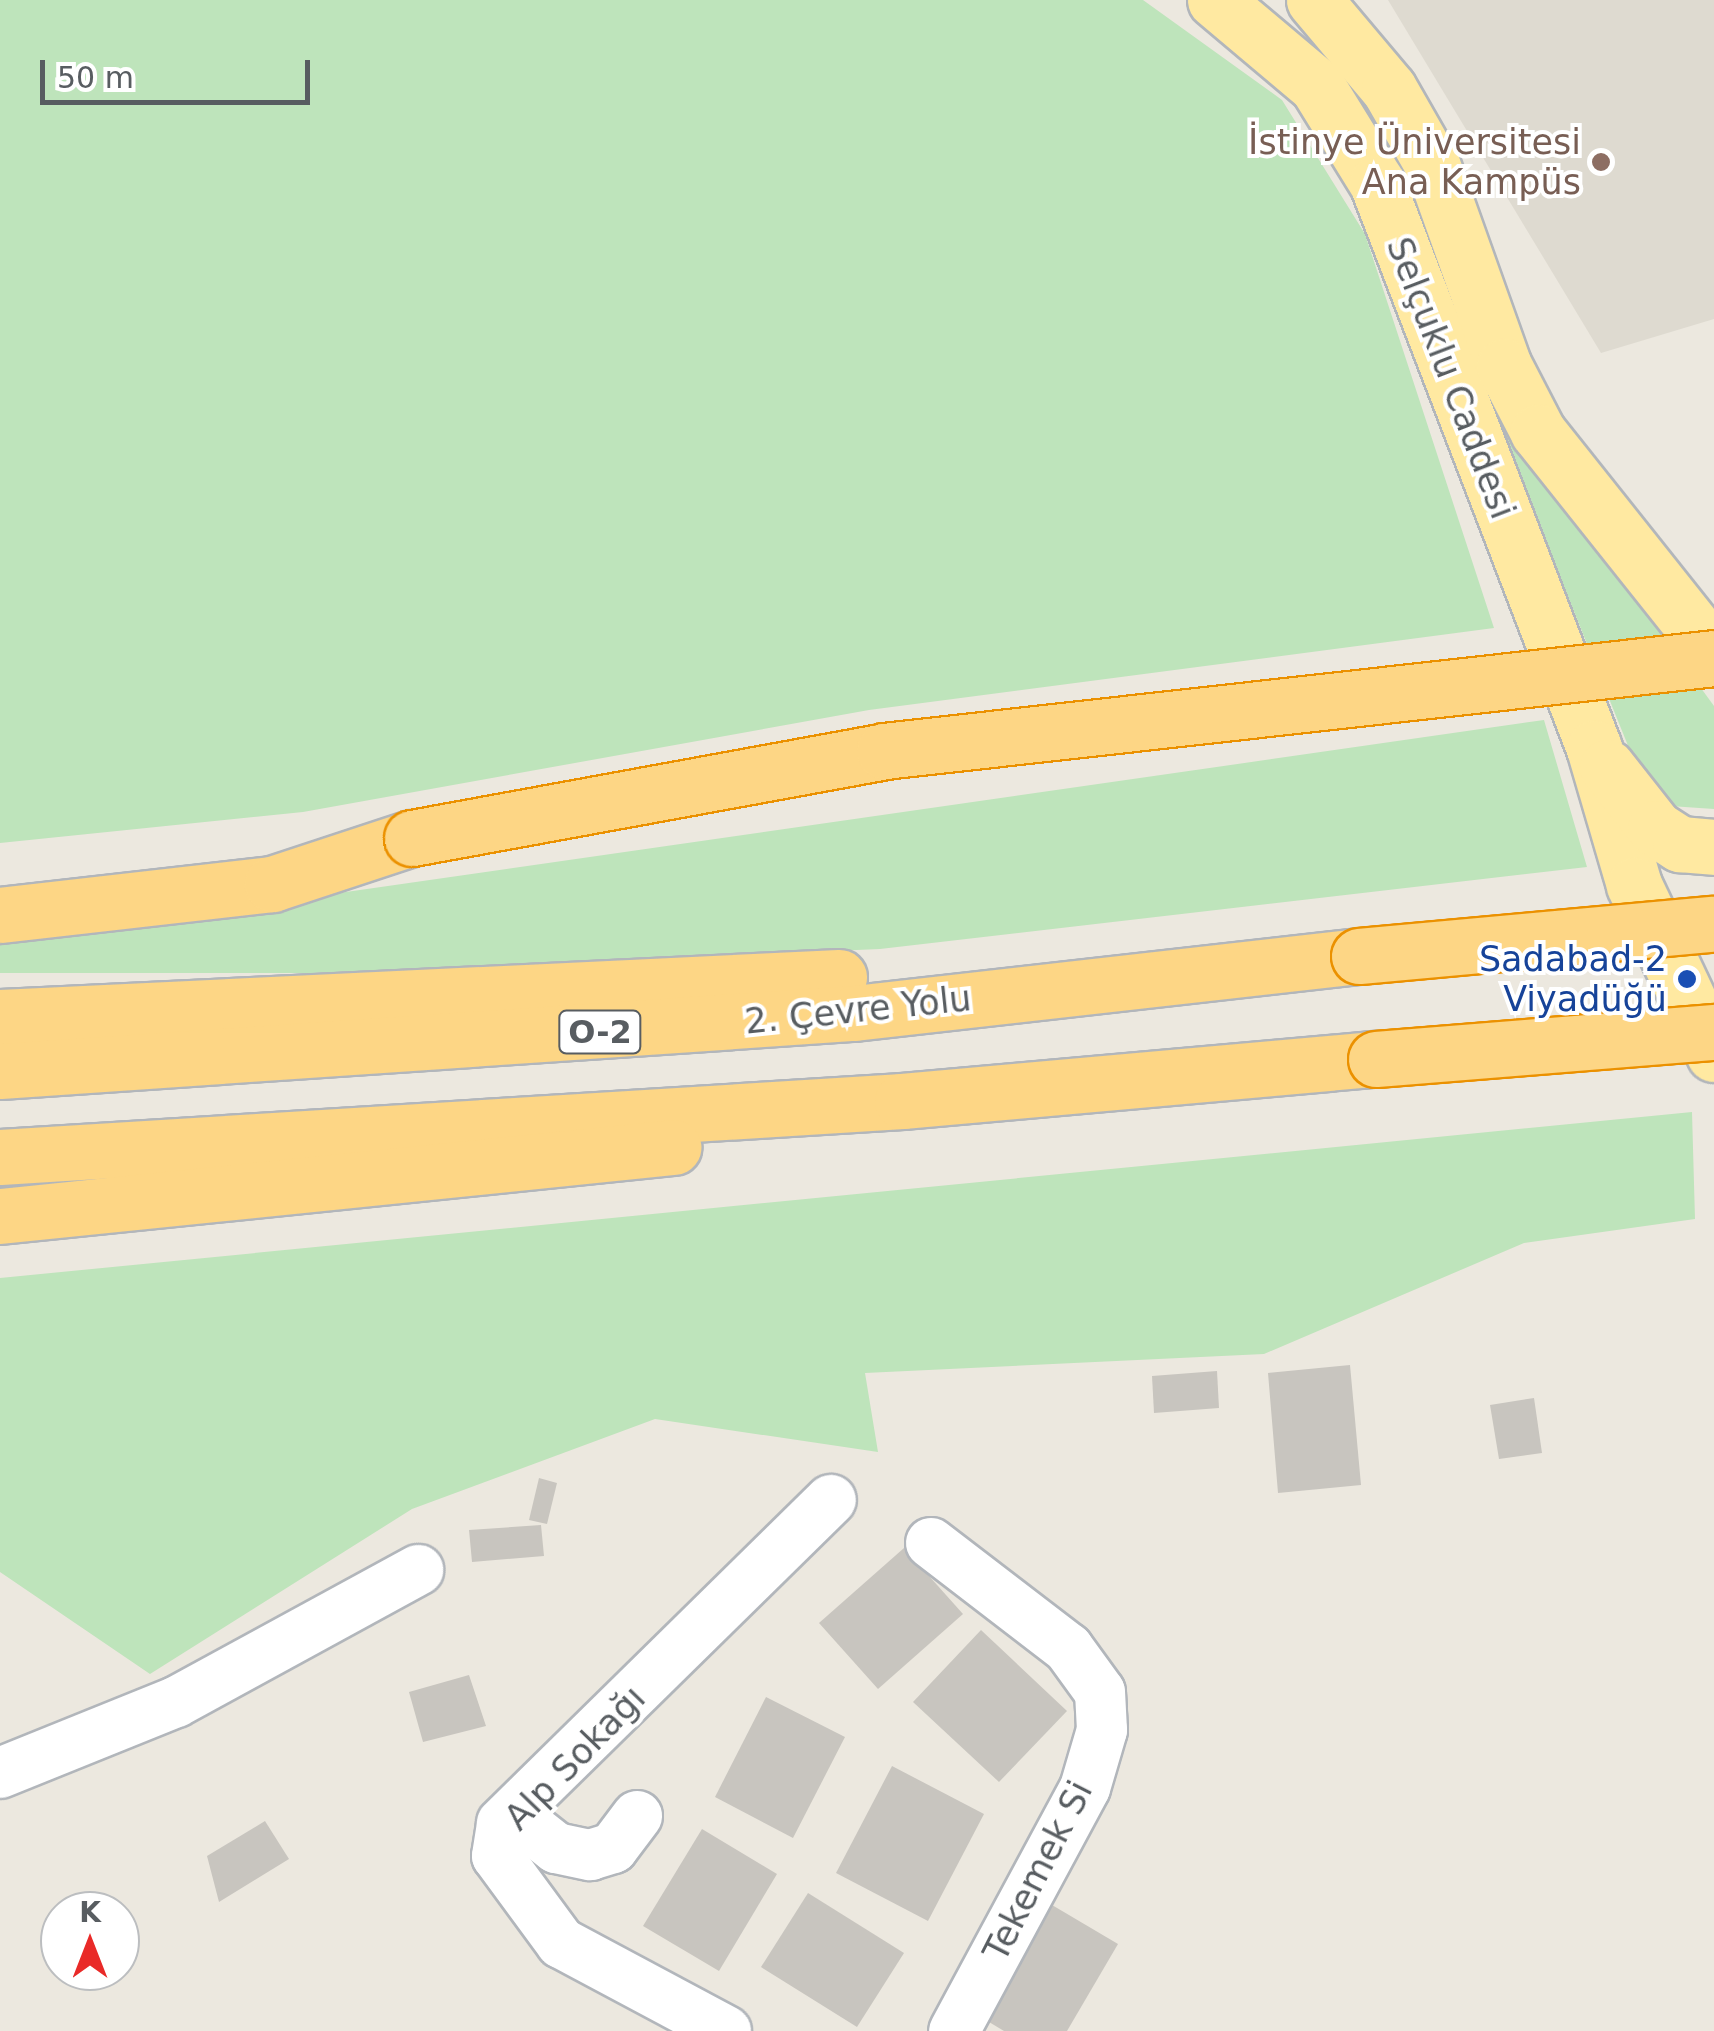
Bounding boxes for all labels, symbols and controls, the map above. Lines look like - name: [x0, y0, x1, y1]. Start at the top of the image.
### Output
- scale bar: [45, 40, 315, 102]
- text: 50 m: [57, 60, 134, 95]
- place label: İstinye Üniversitesi Ana Kampüs: [1248, 121, 1581, 203]
- marker: İstinye Üniversitesi Ana Kampüs: [1590, 151, 1612, 173]
- street label: Selçuklu Caddesi: [1378, 231, 1524, 525]
- place label: Sadabad-2 Viyadüğü: [1479, 938, 1667, 1020]
- marker: Sadabad-2 Viyadüğü: [1676, 968, 1698, 990]
- street label: 2. Çevre Yolu: [743, 977, 973, 1043]
- road number: O-2: [558, 1005, 642, 1059]
- street label: Alp Sokağı: [496, 1677, 654, 1839]
- street label: Tekemek Si: [975, 1774, 1101, 1968]
- north arrow: [40, 1891, 140, 1991]
- text: K: [79, 1896, 101, 1929]

